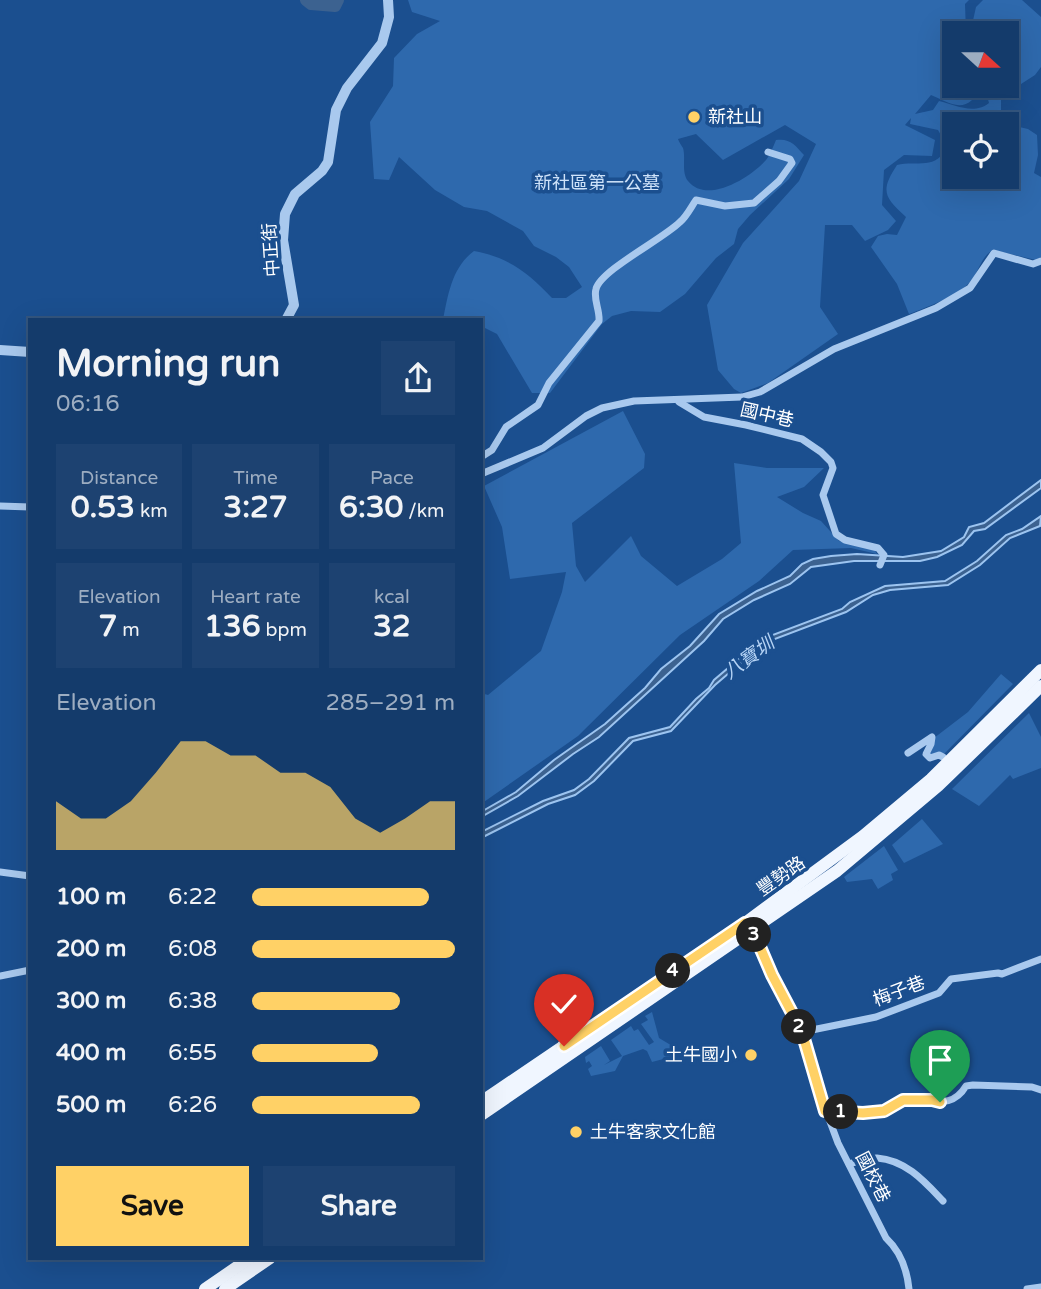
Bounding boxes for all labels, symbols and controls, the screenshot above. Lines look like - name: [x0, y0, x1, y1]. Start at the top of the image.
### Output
- north arrow: [942, 21, 1018, 98]
- map controls: [942, 21, 1019, 189]
- place label: 新社山: [708, 106, 762, 128]
- marker: 新社山: [686, 109, 702, 125]
- button: locate: [942, 112, 1019, 189]
- park label: 新社區第一公墓: [534, 172, 660, 194]
- street label: 中正街: [258, 222, 284, 278]
- text: Morning run: [56, 341, 280, 387]
- button: share: [381, 341, 455, 415]
- text: 06:16: [56, 390, 120, 418]
- street label: 國中巷: [738, 398, 796, 432]
- text: Distance: [80, 467, 158, 489]
- text: Time: [233, 467, 278, 489]
- text: Pace: [370, 467, 414, 489]
- text: 0.53: [71, 489, 135, 526]
- text: 3:27: [223, 489, 288, 526]
- text: 6:30: [339, 489, 403, 526]
- text: km: [135, 500, 168, 522]
- text: /km: [403, 500, 445, 522]
- text: Elevation: [78, 586, 161, 608]
- text: Heart rate: [210, 586, 301, 608]
- text: kcal: [374, 586, 410, 608]
- text: 7: [99, 608, 117, 645]
- text: 136: [204, 608, 261, 645]
- text: 32: [373, 608, 411, 645]
- text: m: [117, 619, 140, 641]
- text: bpm: [261, 619, 307, 641]
- water label: 八寶圳: [719, 631, 781, 684]
- text: Elevation: [56, 689, 157, 717]
- text: 285–291 m: [326, 689, 455, 717]
- street label: 豐勢路: [753, 852, 809, 900]
- text: 100 m: [56, 883, 126, 911]
- text: 6:22: [168, 883, 217, 911]
- pin: 3: [736, 918, 772, 953]
- text: 3: [748, 923, 759, 945]
- text: 200 m: [56, 935, 126, 963]
- text: 6:08: [168, 935, 217, 963]
- pin: 4: [656, 954, 690, 988]
- text: 4: [667, 959, 678, 981]
- street label: 梅子巷: [870, 971, 928, 1011]
- pin: [534, 974, 594, 1046]
- icon: check: [545, 985, 583, 1023]
- text: 300 m: [56, 987, 126, 1015]
- text: 6:38: [168, 987, 217, 1015]
- pin: 2: [782, 1010, 816, 1044]
- text: 2: [793, 1015, 804, 1037]
- pin: [910, 1030, 970, 1102]
- text: 400 m: [56, 1039, 126, 1067]
- text: 6:55: [168, 1039, 217, 1067]
- icon: arrive: [921, 1041, 959, 1079]
- place label: 土牛國小: [665, 1044, 737, 1066]
- marker: 土牛國小: [743, 1047, 759, 1063]
- text: 500 m: [56, 1091, 126, 1119]
- text: 6:26: [168, 1091, 217, 1119]
- pin: 1: [824, 1094, 858, 1130]
- text: 1: [835, 1100, 846, 1122]
- place label: 土牛客家文化館: [590, 1121, 716, 1143]
- marker: 土牛客家文化館: [568, 1124, 584, 1140]
- street label: 國校巷: [851, 1148, 895, 1206]
- button: Save: [56, 1166, 249, 1246]
- button: Share: [263, 1166, 455, 1246]

